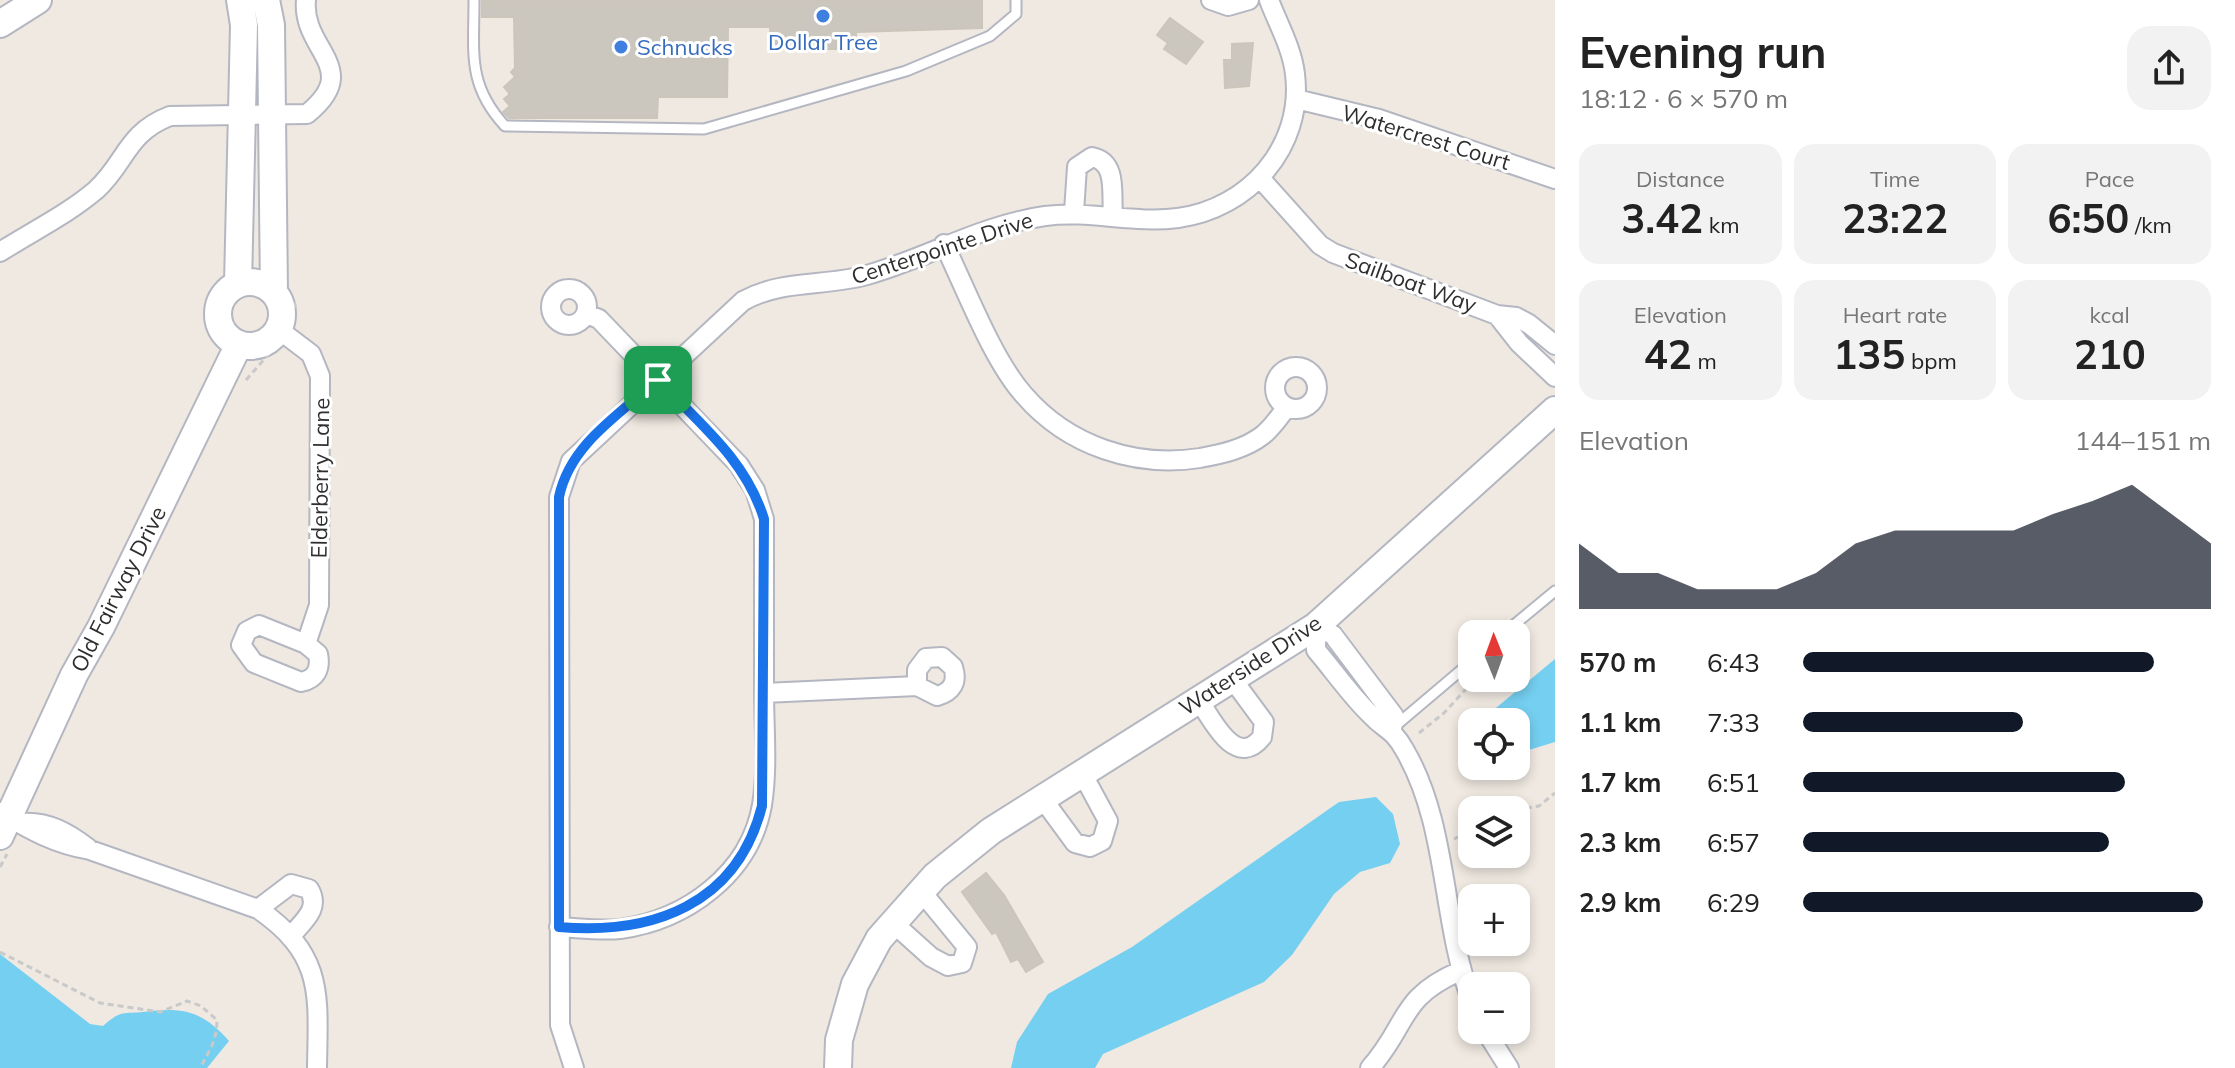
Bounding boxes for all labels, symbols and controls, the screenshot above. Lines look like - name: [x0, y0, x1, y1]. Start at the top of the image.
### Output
- marker: Dollar Tree: [814, 7, 832, 25]
- text: Evening run: [1579, 24, 1826, 79]
- button: share: [2127, 26, 2211, 110]
- place label: Dollar Tree: [768, 28, 878, 56]
- place label: Schnucks: [637, 33, 733, 61]
- marker: Schnucks: [612, 38, 630, 56]
- text: 18:12 · 6 × 570 m: [1579, 82, 1788, 115]
- street label: Watercrest Court: [1338, 98, 1514, 176]
- text: Distance: [1636, 165, 1725, 193]
- text: Time: [1870, 165, 1920, 193]
- text: Pace: [2085, 165, 2134, 193]
- text: 3.42: [1621, 193, 1703, 243]
- text: 23:22: [1842, 193, 1948, 243]
- text: 6:50: [2047, 193, 2129, 243]
- street label: Centerpointe Drive: [848, 205, 1036, 291]
- text: km: [1703, 211, 1739, 239]
- text: /km: [2129, 211, 2172, 239]
- street label: Sailboat Way: [1341, 245, 1481, 319]
- text: Elevation: [1634, 301, 1727, 329]
- text: Heart rate: [1843, 301, 1947, 329]
- text: kcal: [2090, 301, 2130, 329]
- text: 42: [1644, 329, 1692, 379]
- text: 135: [1833, 329, 1905, 379]
- text: 210: [2074, 329, 2146, 379]
- pin: [624, 346, 692, 414]
- text: m: [1692, 347, 1717, 375]
- text: bpm: [1905, 347, 1957, 375]
- icon: arrive: [636, 358, 680, 402]
- street label: Elderberry Lane: [305, 397, 335, 559]
- text: Elevation: [1579, 424, 1689, 457]
- text: 144–151 m: [2075, 424, 2211, 457]
- street label: Old Fairway Drive: [64, 501, 172, 677]
- street label: Waterside Drive: [1174, 609, 1326, 721]
- north arrow: [1458, 620, 1530, 692]
- map controls: [1458, 620, 1530, 1044]
- text: 570 m: [1579, 646, 1656, 679]
- text: 6:43: [1707, 646, 1760, 679]
- text: 1.1 km: [1579, 706, 1662, 739]
- text: 7:33: [1707, 706, 1760, 739]
- button: locate: [1458, 708, 1530, 780]
- text: 1.7 km: [1579, 766, 1662, 799]
- text: 6:51: [1707, 766, 1760, 799]
- button: layers: [1458, 796, 1530, 868]
- text: 2.3 km: [1579, 826, 1662, 859]
- text: 6:57: [1707, 826, 1760, 859]
- button: +: [1458, 884, 1530, 956]
- text: 2.9 km: [1579, 886, 1662, 919]
- text: 6:29: [1707, 886, 1760, 919]
- button: −: [1458, 972, 1530, 1044]

